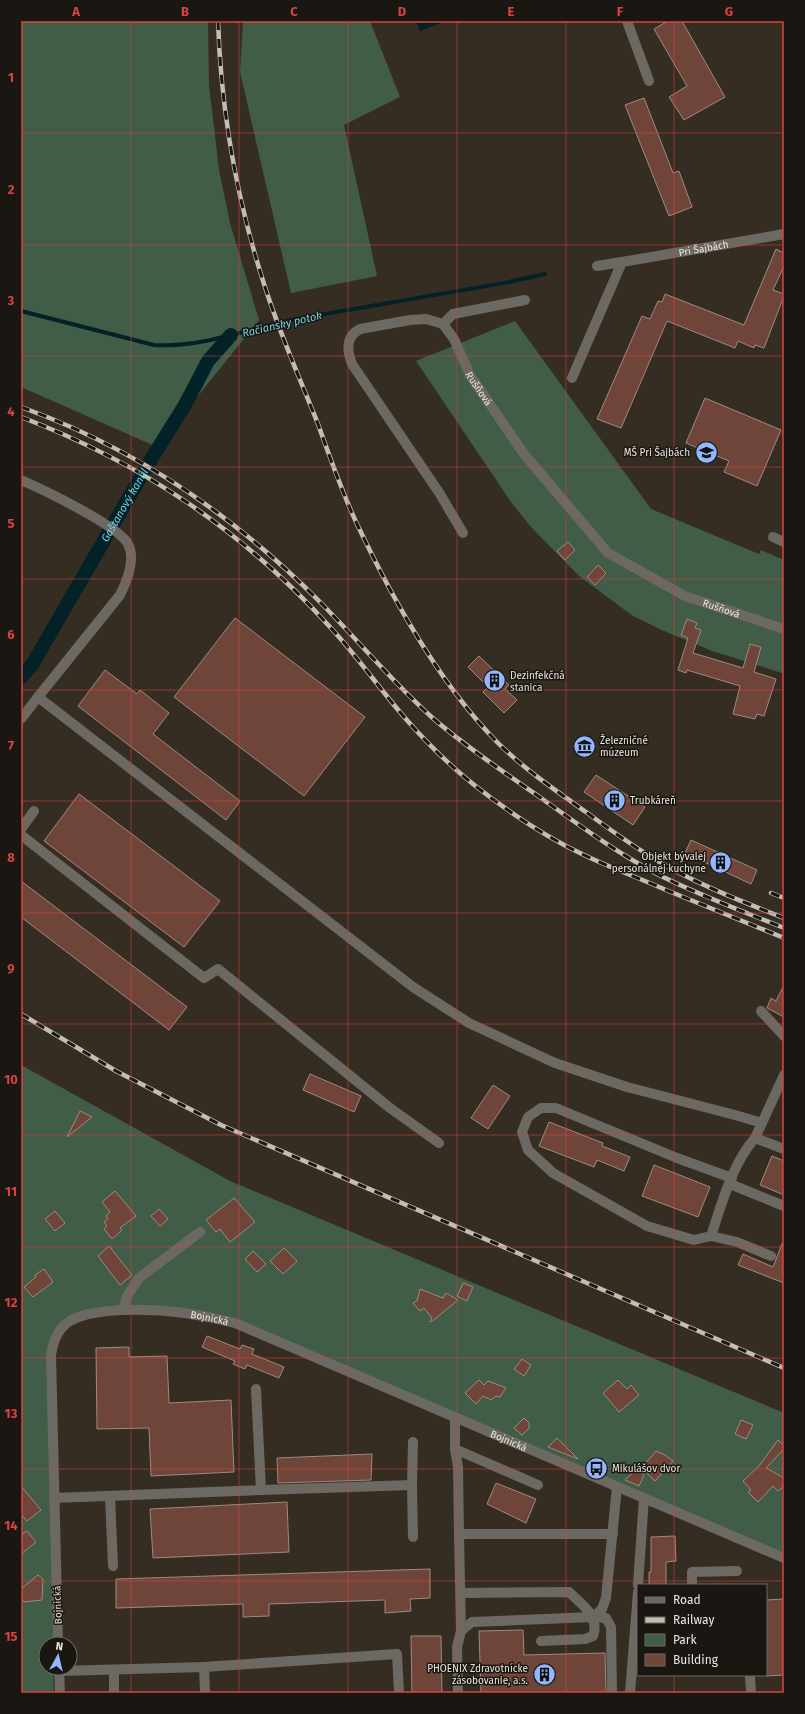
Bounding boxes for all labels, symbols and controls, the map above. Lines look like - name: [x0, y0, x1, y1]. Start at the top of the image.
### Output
- text: A: [71, 4, 80, 19]
- text: B: [181, 4, 189, 19]
- text: C: [290, 4, 298, 19]
- text: D: [398, 4, 407, 19]
- text: E: [508, 4, 515, 19]
- text: F: [617, 4, 624, 19]
- text: G: [725, 4, 733, 19]
- text: 1: [8, 70, 14, 85]
- text: 2: [8, 182, 15, 197]
- street label: Pri Šajbách: [678, 239, 730, 259]
- text: 3: [7, 293, 15, 308]
- water label: Račiansky potok: [241, 309, 323, 340]
- street label: Rušňová: [462, 370, 494, 408]
- text: 4: [7, 404, 15, 419]
- school or university icon: MŠ Pri Šajbách: [693, 439, 719, 465]
- place label: MŠ Pri Šajbách: [624, 445, 690, 459]
- water label: Gaštanový kanál: [99, 466, 151, 544]
- text: 5: [8, 516, 15, 531]
- street label: Rušňová: [701, 597, 741, 621]
- text: 6: [7, 627, 15, 642]
- building icon: Dezinfekčná stanica: [481, 668, 507, 694]
- place label: Dezinfekčná stanica: [510, 670, 565, 694]
- museum icon: Železničné múzeum: [572, 733, 598, 759]
- place label: Železničné múzeum: [600, 733, 648, 759]
- text: 7: [8, 738, 14, 753]
- building icon: Trubkáreň: [601, 787, 627, 813]
- place label: Trubkáreň: [630, 795, 676, 807]
- building icon: Objekt bývalej personálnej kuchyne: [708, 849, 734, 875]
- text: 8: [7, 850, 15, 865]
- place label: Objekt bývalej personálnej kuchyne: [612, 850, 706, 875]
- text: 9: [7, 961, 15, 976]
- text: 10: [4, 1072, 18, 1087]
- text: 11: [5, 1184, 17, 1199]
- text: 12: [5, 1295, 18, 1310]
- street label: Bojnická: [189, 1309, 230, 1328]
- text: 13: [5, 1406, 18, 1421]
- street label: Bojnická: [488, 1428, 529, 1454]
- bus stop icon: Mikulášov dvor: [584, 1455, 610, 1481]
- place label: Mikulášov dvor: [612, 1463, 680, 1475]
- text: 14: [4, 1518, 18, 1533]
- legend: [637, 1584, 767, 1676]
- street label: Bojnická: [51, 1585, 65, 1624]
- text: Road: [673, 1593, 701, 1607]
- text: Railway: [673, 1613, 714, 1627]
- text: 15: [4, 1629, 18, 1644]
- text: Park: [673, 1633, 697, 1647]
- north arrow: [38, 1636, 78, 1676]
- text: N: [55, 1640, 64, 1654]
- text: Building: [673, 1653, 719, 1667]
- building icon: PHOENIX Zdravotnícke zásobovanie, a.s.: [531, 1661, 557, 1687]
- place label: PHOENIX Zdravotnícke zásobovanie, a.s.: [427, 1662, 528, 1687]

